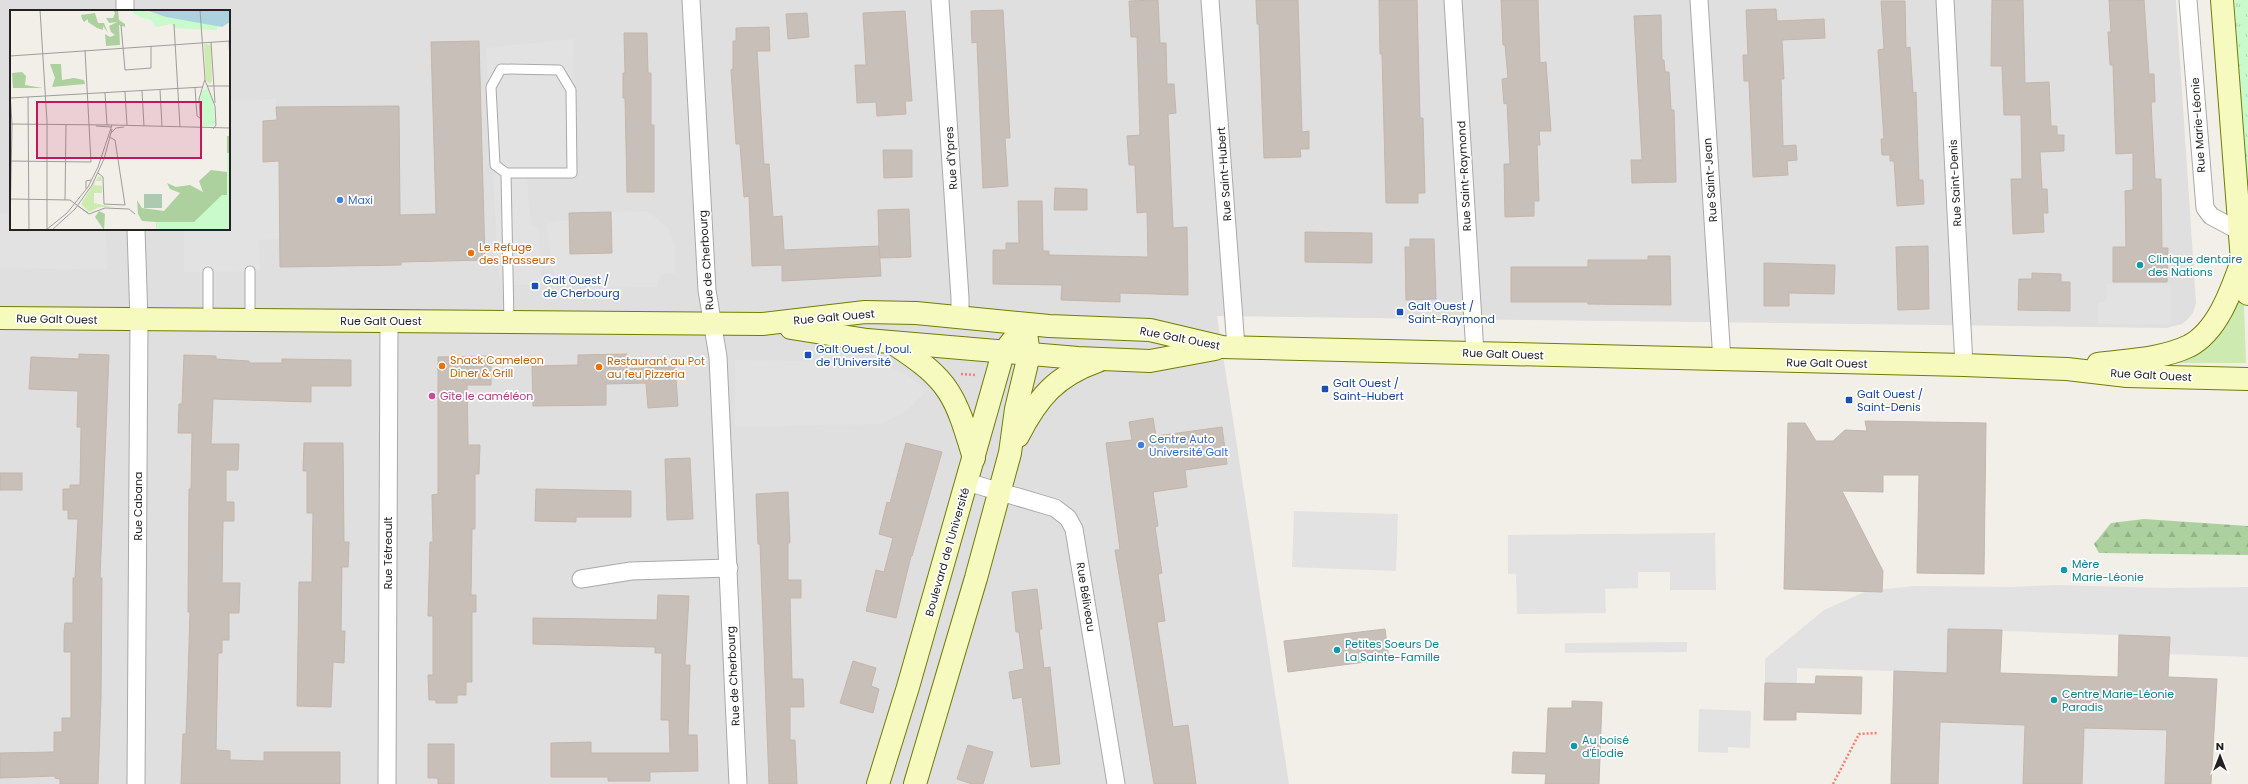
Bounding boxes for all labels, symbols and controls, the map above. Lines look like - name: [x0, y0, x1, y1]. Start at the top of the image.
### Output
- inset map: [10, 10, 230, 230]
- street label: Rue Marie-Léonie: [2187, 77, 2209, 173]
- street label: Rue Saint-Raymond: [1453, 120, 1475, 232]
- street label: Rue d'Ypres: [941, 126, 961, 190]
- street label: Rue Saint-Hubert: [1213, 126, 1235, 222]
- street label: Rue Saint-Jean: [1699, 137, 1721, 223]
- street label: Rue Saint-Denis: [1945, 139, 1965, 227]
- place label: Maxi: [348, 192, 373, 208]
- marker: Maxi: [335, 195, 345, 205]
- street label: Rue de Cherbourg: [695, 209, 717, 311]
- place label: Le Refuge des Brasseurs: [479, 239, 556, 268]
- marker: Le Refuge des Brasseurs: [466, 248, 476, 258]
- place label: Clinique dentaire des Nations: [2148, 251, 2242, 280]
- marker: Clinique dentaire des Nations: [2135, 260, 2145, 270]
- place label: Galt Ouest / de Cherbourg: [543, 272, 620, 301]
- marker: Galt Ouest / de Cherbourg: [530, 281, 540, 291]
- place label: Galt Ouest / Saint-Raymond: [1408, 298, 1495, 327]
- street label: Rue Galt Ouest: [793, 305, 875, 329]
- marker: Galt Ouest / Saint-Raymond: [1395, 307, 1405, 317]
- street label: Rue Galt Ouest: [16, 310, 98, 328]
- street label: Rue Galt Ouest: [340, 313, 422, 329]
- street label: Rue Galt Ouest: [1139, 322, 1221, 354]
- place label: Galt Ouest / boul. de l'Université: [816, 341, 912, 370]
- street label: Rue Galt Ouest: [1462, 345, 1544, 363]
- marker: Galt Ouest / boul. de l'Université: [803, 350, 813, 360]
- place label: Snack Cameleon Diner & Grill: [450, 352, 544, 381]
- place label: Restaurant au Pot au feu Pizzeria: [607, 353, 705, 382]
- street label: Rue Galt Ouest: [1786, 354, 1868, 372]
- marker: Snack Cameleon Diner & Grill: [437, 361, 447, 371]
- marker: Restaurant au Pot au feu Pizzeria: [594, 362, 604, 372]
- street label: Rue Galt Ouest: [2110, 365, 2192, 385]
- place label: Galt Ouest / Saint-Hubert: [1333, 375, 1404, 404]
- marker: Galt Ouest / Saint-Hubert: [1320, 384, 1330, 394]
- place label: Galt Ouest / Saint-Denis: [1857, 386, 1923, 415]
- place label: Gîte le caméléon: [440, 388, 533, 404]
- marker: Gîte le caméléon: [427, 391, 437, 401]
- marker: Galt Ouest / Saint-Denis: [1844, 395, 1854, 405]
- place label: Centre Auto Université Galt: [1149, 431, 1228, 460]
- marker: Centre Auto Université Galt: [1136, 440, 1146, 450]
- street label: Rue Cabana: [130, 472, 146, 540]
- street label: Boulevard de l'Université: [921, 485, 973, 618]
- street label: Rue Tétreault: [380, 517, 396, 589]
- place label: Mère Marie-Léonie: [2072, 556, 2144, 585]
- street label: Rue Béliveau: [1073, 561, 1099, 633]
- marker: Mère Marie-Léonie: [2059, 565, 2069, 575]
- street label: Rue de Cherbourg: [722, 626, 744, 726]
- place label: Petites Soeurs De La Sainte-Famille: [1345, 636, 1440, 665]
- marker: Petites Soeurs De La Sainte-Famille: [1332, 645, 1342, 655]
- place label: Centre Marie-Léonie Paradis: [2062, 686, 2174, 715]
- marker: Centre Marie-Léonie Paradis: [2049, 695, 2059, 705]
- place label: Au boisé d'Élodie: [1582, 732, 1629, 761]
- north arrow: [2200, 736, 2240, 776]
- text: N: [2216, 738, 2224, 754]
- marker: Au boisé d'Élodie: [1569, 741, 1579, 751]

